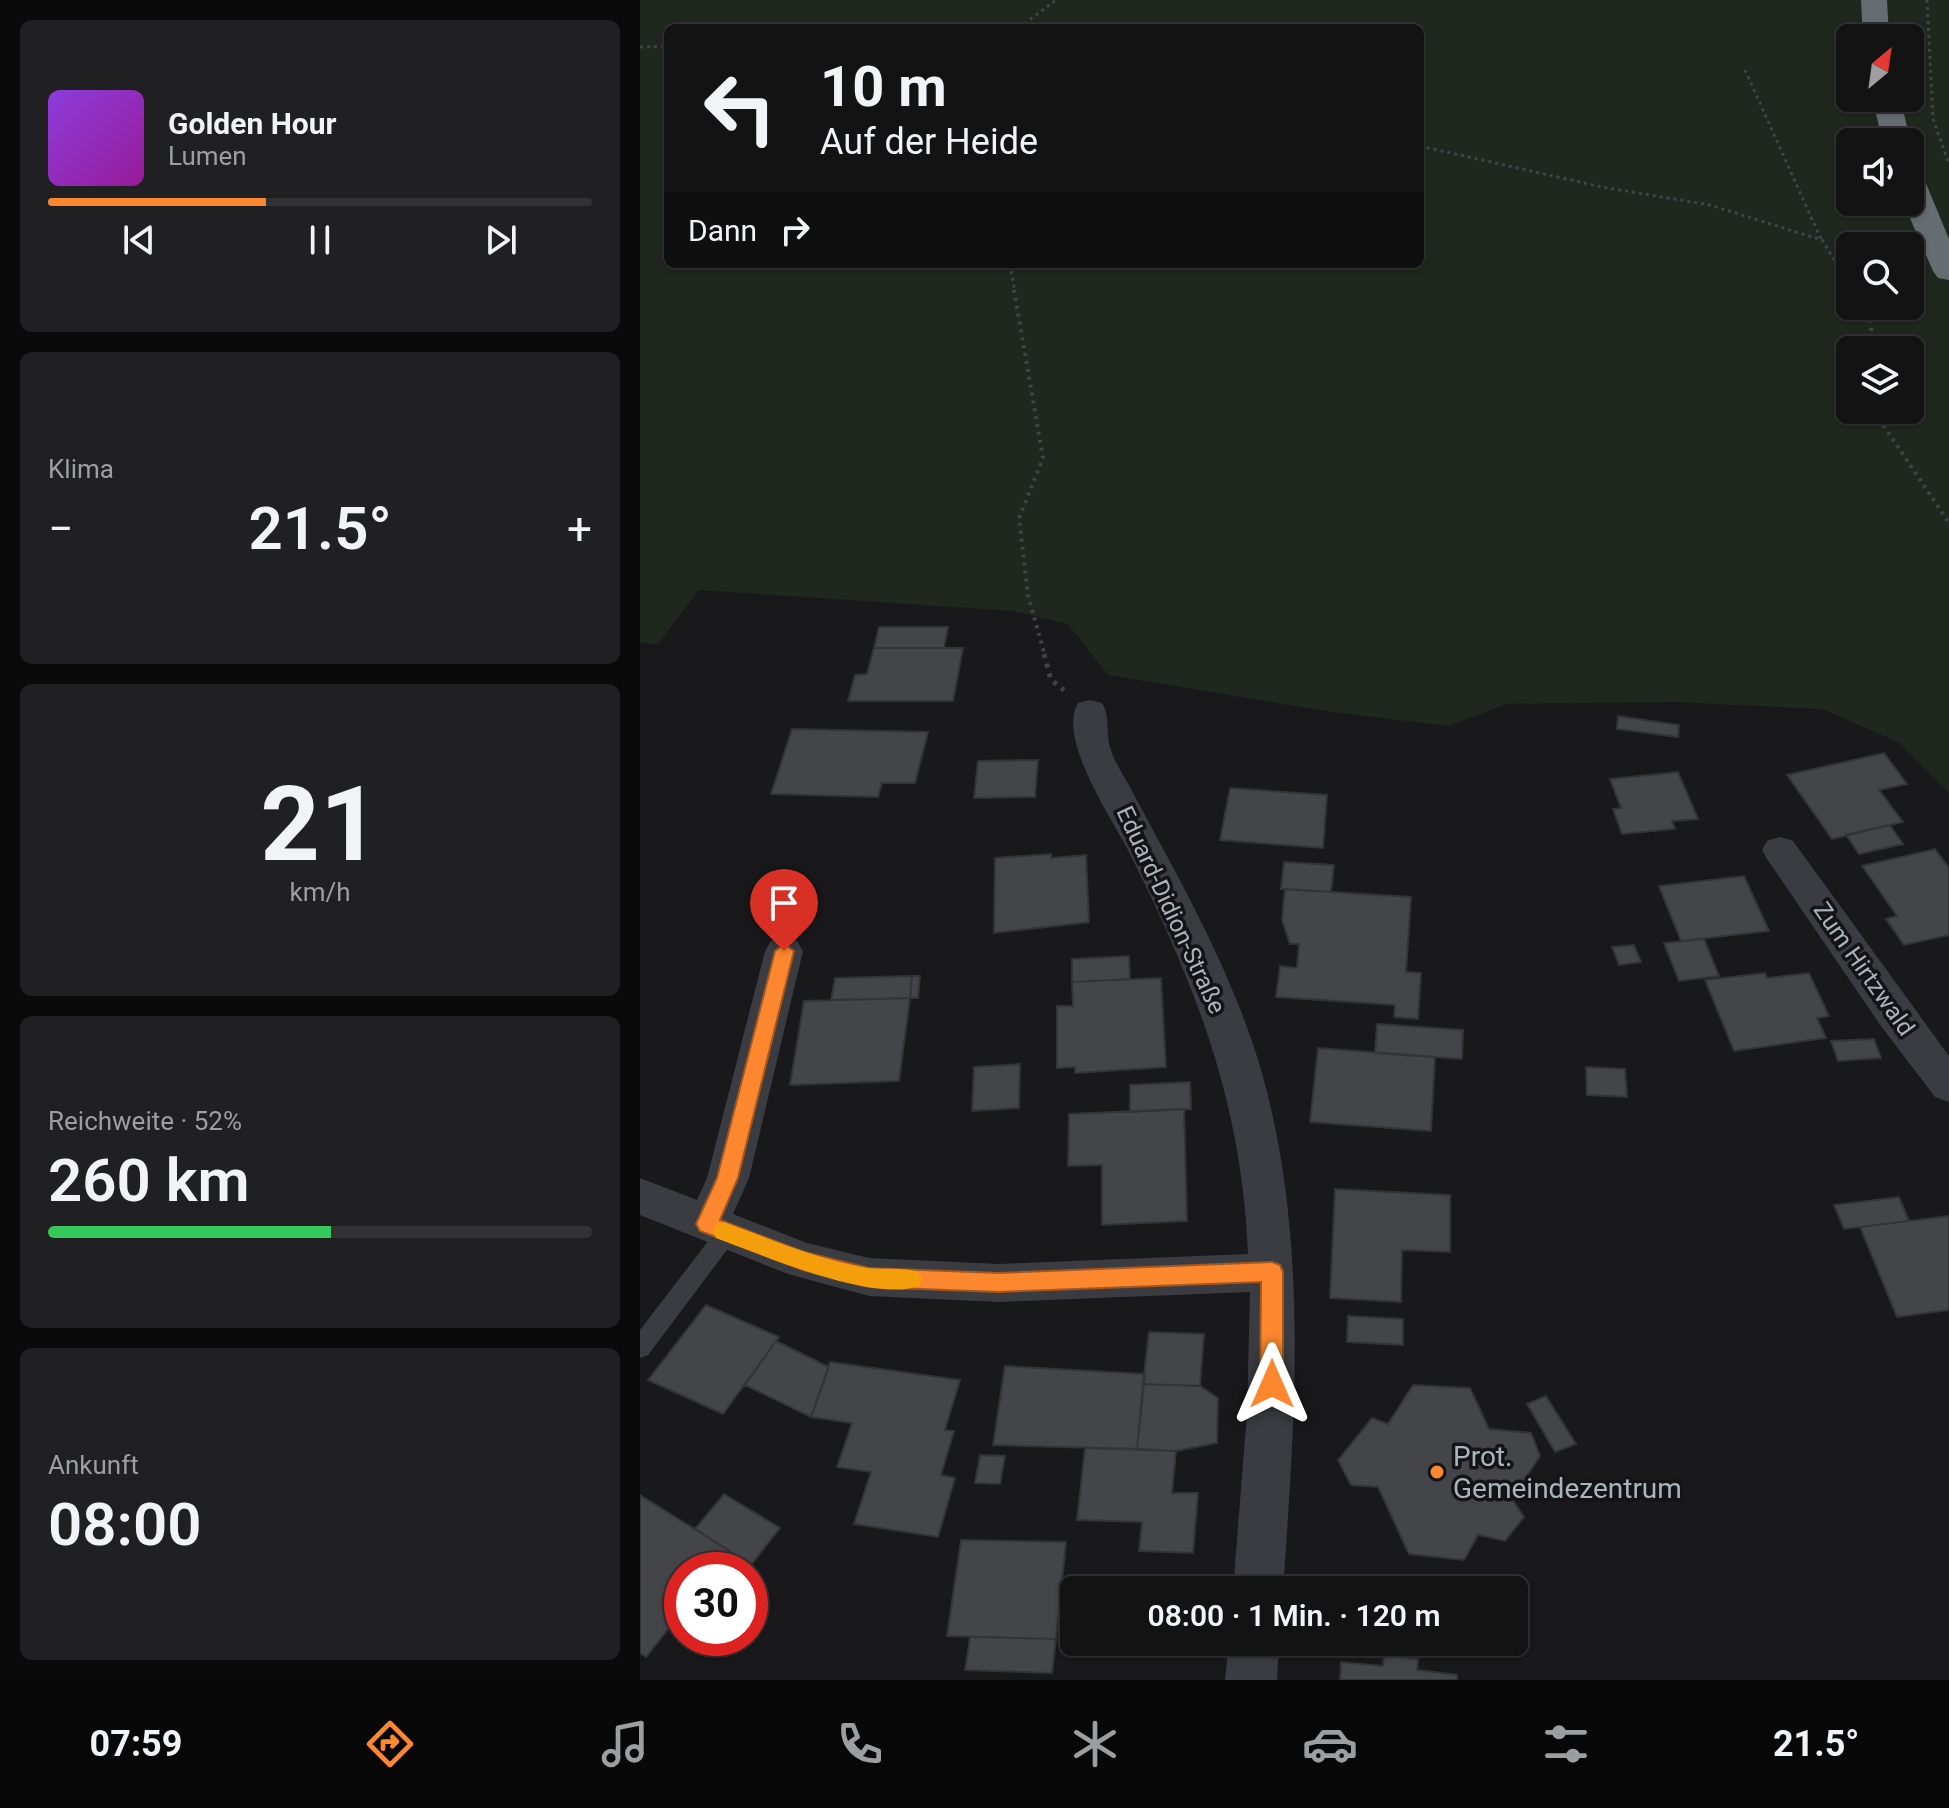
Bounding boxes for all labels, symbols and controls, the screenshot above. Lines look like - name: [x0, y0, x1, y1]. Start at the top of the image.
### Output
- north arrow: [1836, 24, 1924, 112]
- map controls: [1836, 24, 1924, 424]
- text: 10 m: [820, 54, 947, 120]
- icon: left: [688, 56, 792, 160]
- text: Golden Hour: [168, 106, 337, 141]
- text: Auf der Heide: [820, 121, 1038, 163]
- button: sound: [1836, 128, 1924, 216]
- text: Lumen: [168, 141, 247, 171]
- icon: right: [773, 208, 817, 252]
- text: Dann: [688, 213, 757, 248]
- icon: previous: [117, 218, 161, 262]
- icon: pause: [298, 218, 342, 262]
- icon: next: [479, 218, 523, 262]
- button: search: [1836, 232, 1924, 320]
- button: layers: [1836, 336, 1924, 424]
- text: Klima: [48, 454, 114, 484]
- text: 21.5°: [249, 493, 392, 564]
- text: −: [48, 503, 73, 555]
- text: +: [567, 503, 592, 555]
- text: 21: [260, 764, 380, 885]
- street label: Eduard-Didion-Straße: [1111, 802, 1231, 1018]
- pin: [750, 869, 818, 951]
- text: km/h: [289, 877, 351, 907]
- icon: arrive: [762, 881, 806, 925]
- street label: Zum Hirtzwald: [1808, 897, 1920, 1041]
- text: Reichweite · 52%: [48, 1106, 242, 1136]
- text: 260 km: [48, 1145, 250, 1216]
- position arrow: [1230, 1342, 1314, 1426]
- place label: Prot. Gemeindezentrum: [1453, 1440, 1682, 1505]
- text: Ankunft: [48, 1450, 139, 1480]
- marker: Prot. Gemeindezentrum: [1428, 1463, 1446, 1481]
- text: 08:00: [48, 1489, 201, 1560]
- speed limit sign: 30: [664, 1552, 768, 1656]
- text: 08:00 · 1 Min. · 120 m: [1148, 1598, 1440, 1633]
- icon: directions: [362, 1716, 418, 1772]
- icon: music: [597, 1716, 653, 1772]
- icon: phone: [832, 1716, 888, 1772]
- icon: climate: [1067, 1716, 1123, 1772]
- icon: car: [1302, 1716, 1358, 1772]
- icon: filters: [1538, 1716, 1594, 1772]
- text: 07:59: [90, 1723, 182, 1765]
- text: 21.5°: [1773, 1723, 1859, 1765]

